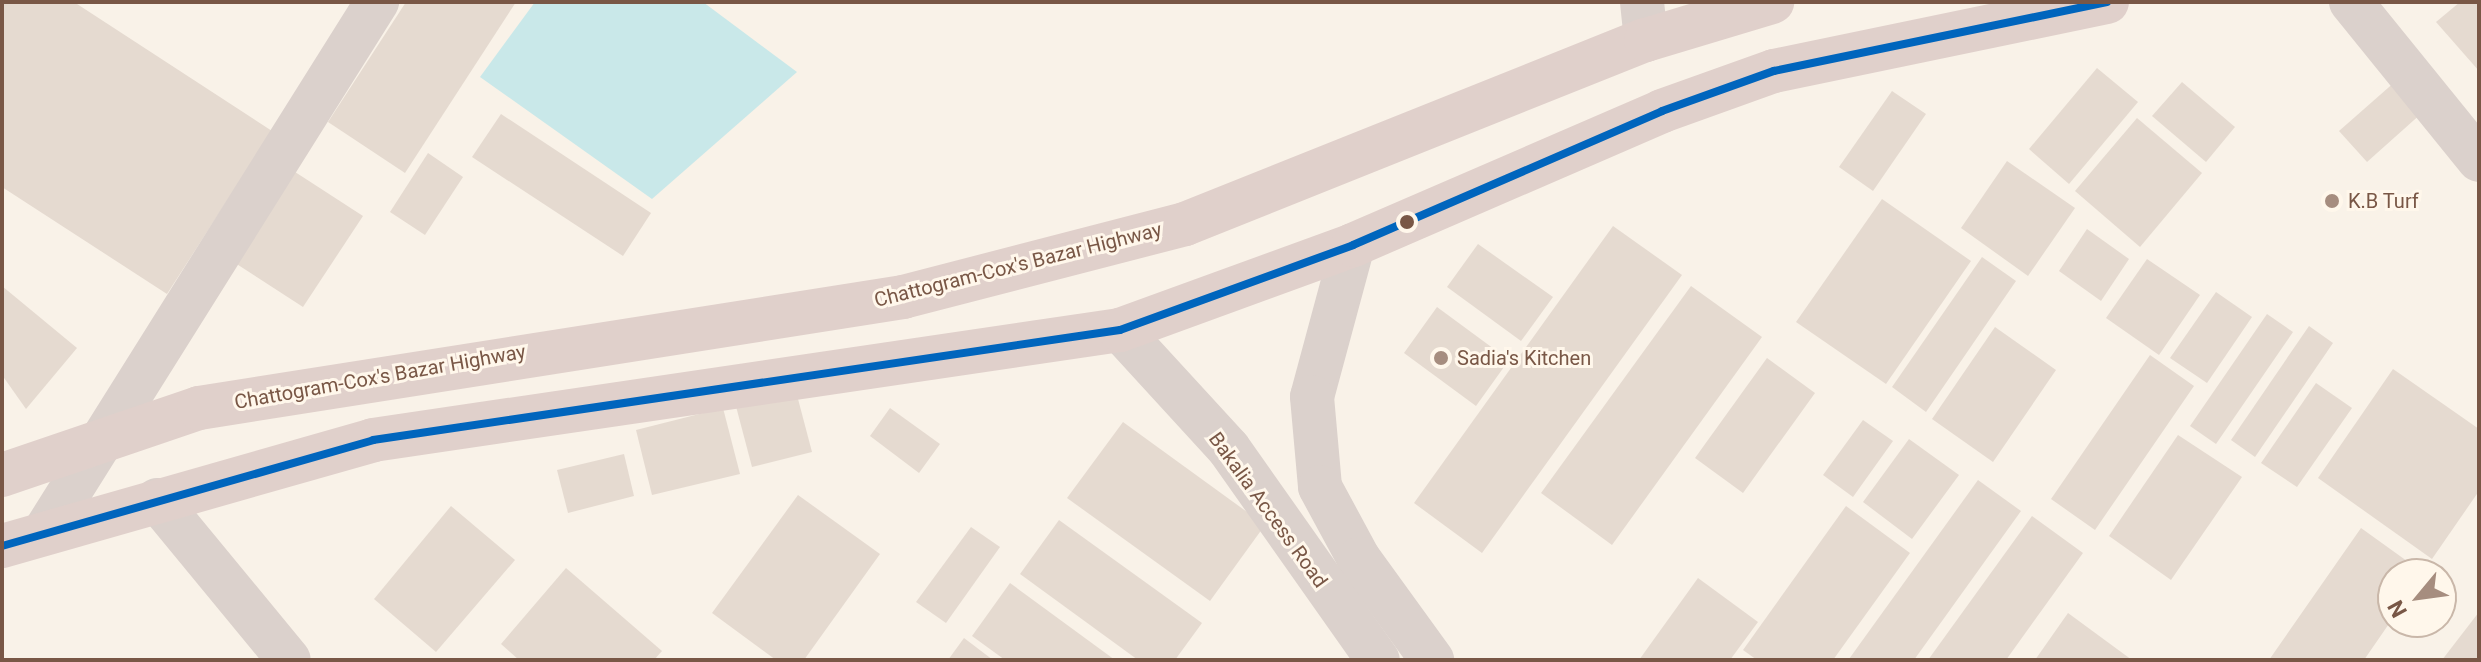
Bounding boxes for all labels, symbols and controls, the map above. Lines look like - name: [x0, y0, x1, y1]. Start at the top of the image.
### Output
- place label: K.B Turf: [2348, 189, 2419, 213]
- marker: K.B Turf: [2323, 192, 2341, 210]
- unlabelled marker: [1399, 214, 1415, 230]
- street label: Chattogram-Cox's Bazar Highway: [872, 218, 1164, 312]
- street label: Chattogram-Cox's Bazar Highway: [232, 340, 528, 414]
- place label: Sadia's Kitchen: [1457, 346, 1591, 370]
- marker: Sadia's Kitchen: [1432, 349, 1450, 367]
- street label: Bakalia Access Road: [1204, 428, 1332, 592]
- north arrow: [2377, 558, 2457, 638]
- text: N: [2383, 596, 2412, 622]

